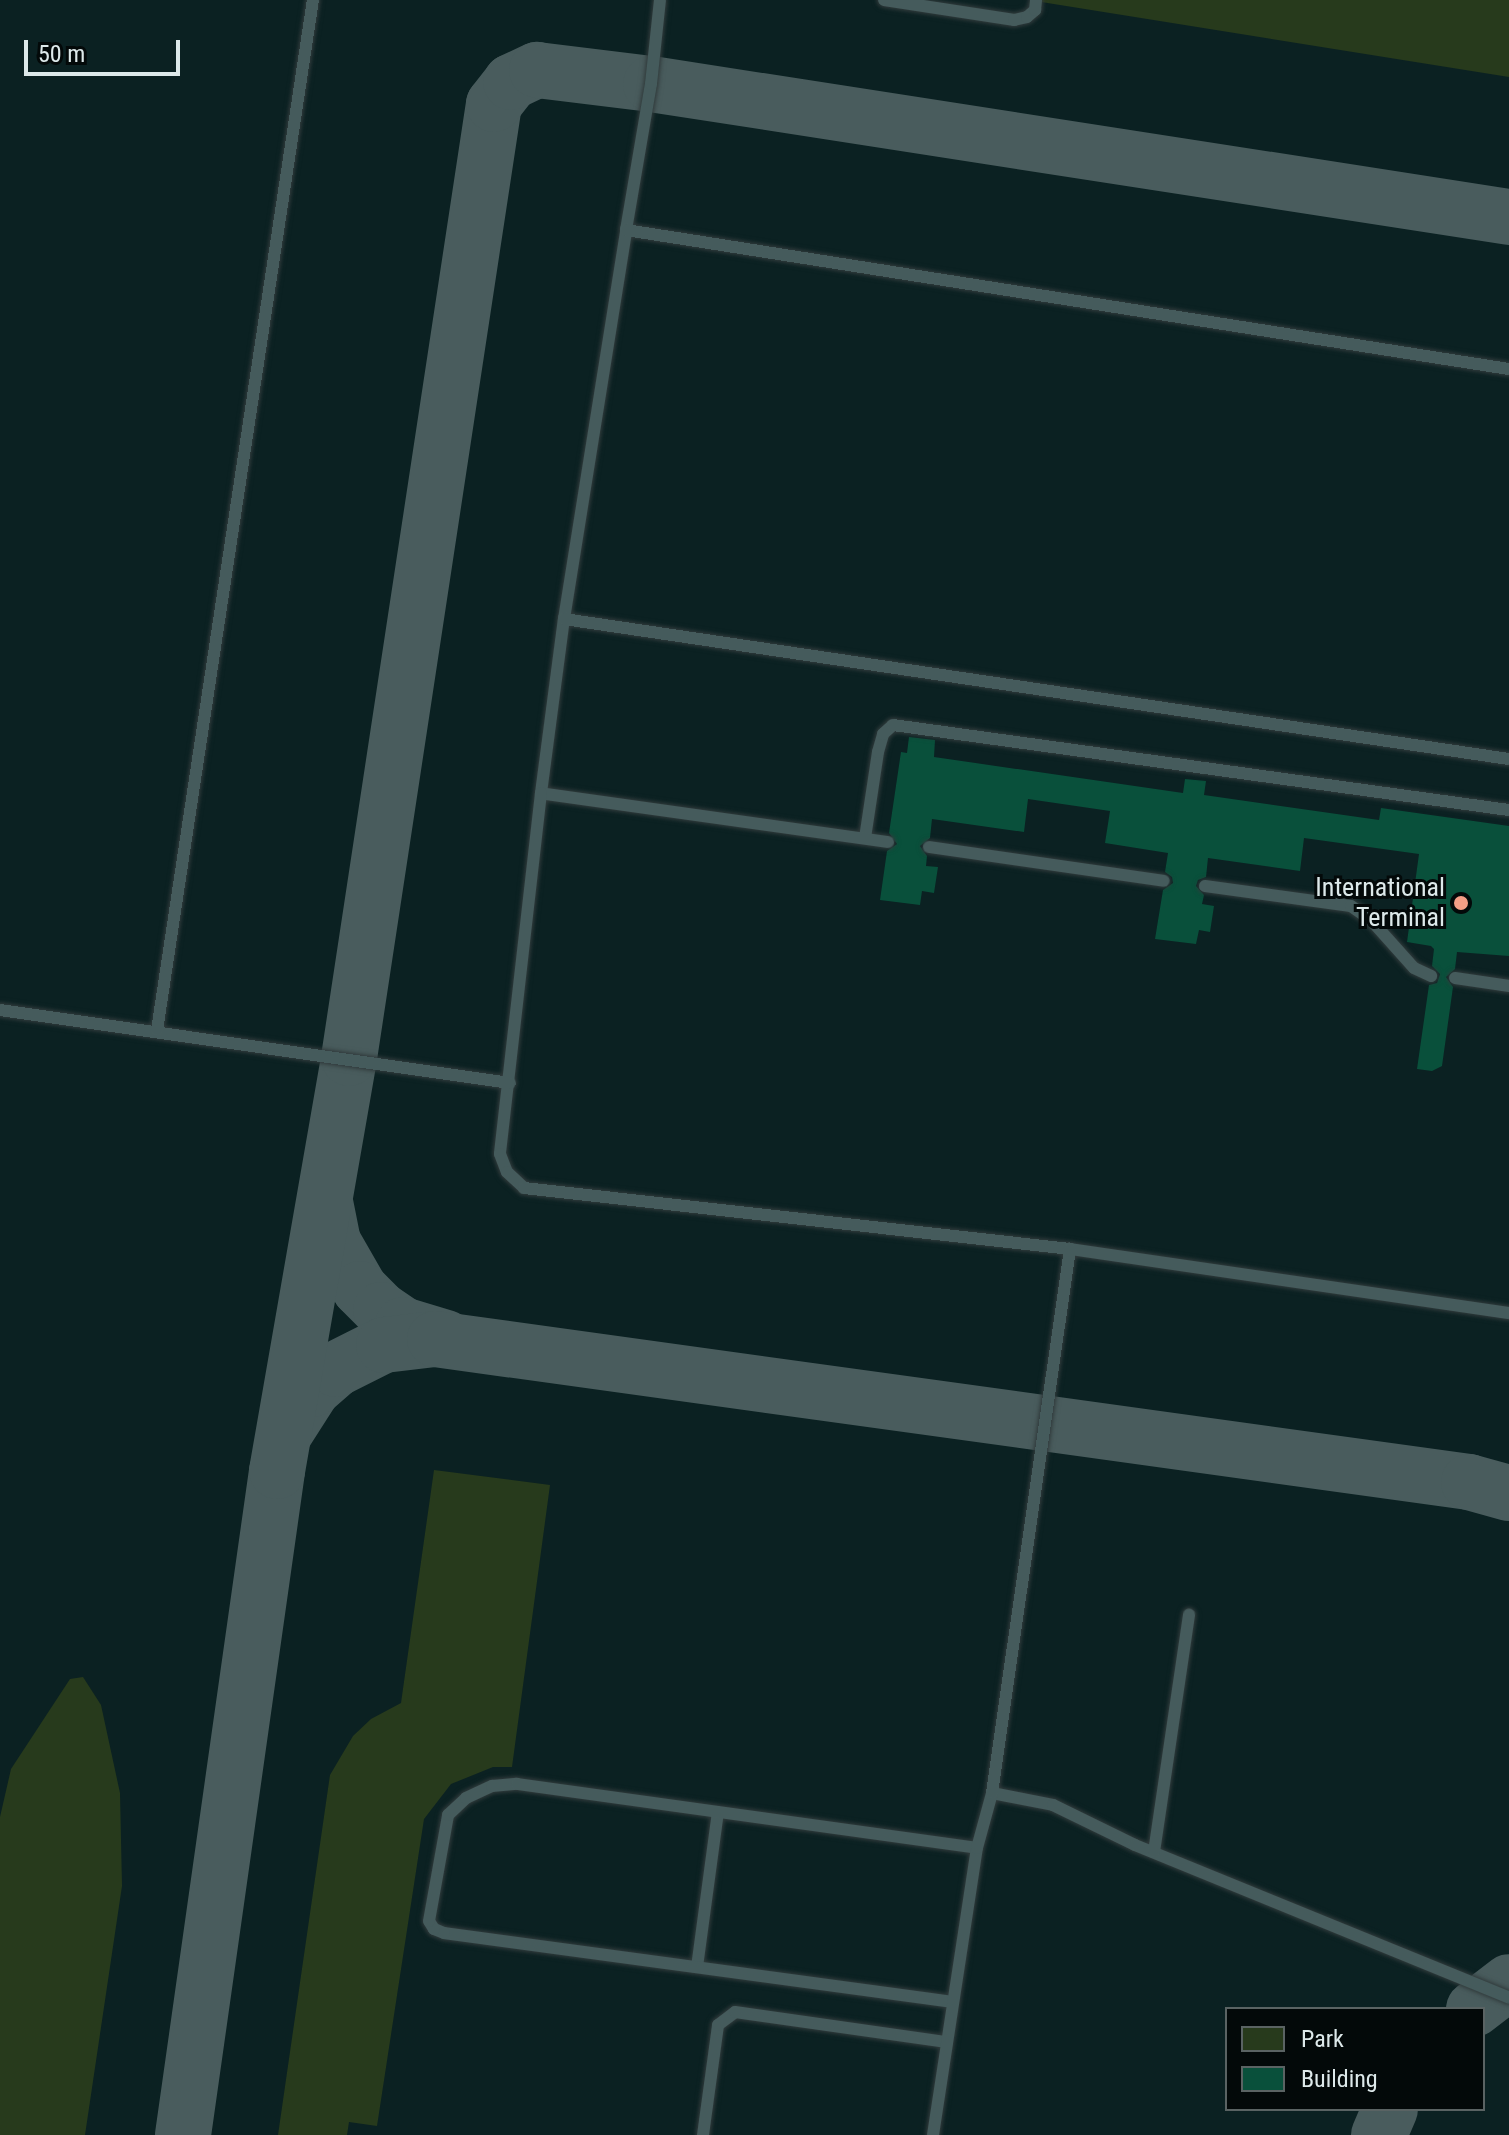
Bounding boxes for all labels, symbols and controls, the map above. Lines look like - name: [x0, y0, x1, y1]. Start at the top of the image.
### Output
- scale bar: [28, 24, 184, 74]
- text: 50 m: [38, 40, 85, 68]
- place label: International Terminal: [1315, 872, 1445, 934]
- marker: International Terminal: [1452, 894, 1470, 912]
- legend: [1225, 2007, 1485, 2111]
- text: Park: [1301, 2025, 1344, 2053]
- text: Building: [1301, 2065, 1378, 2093]

